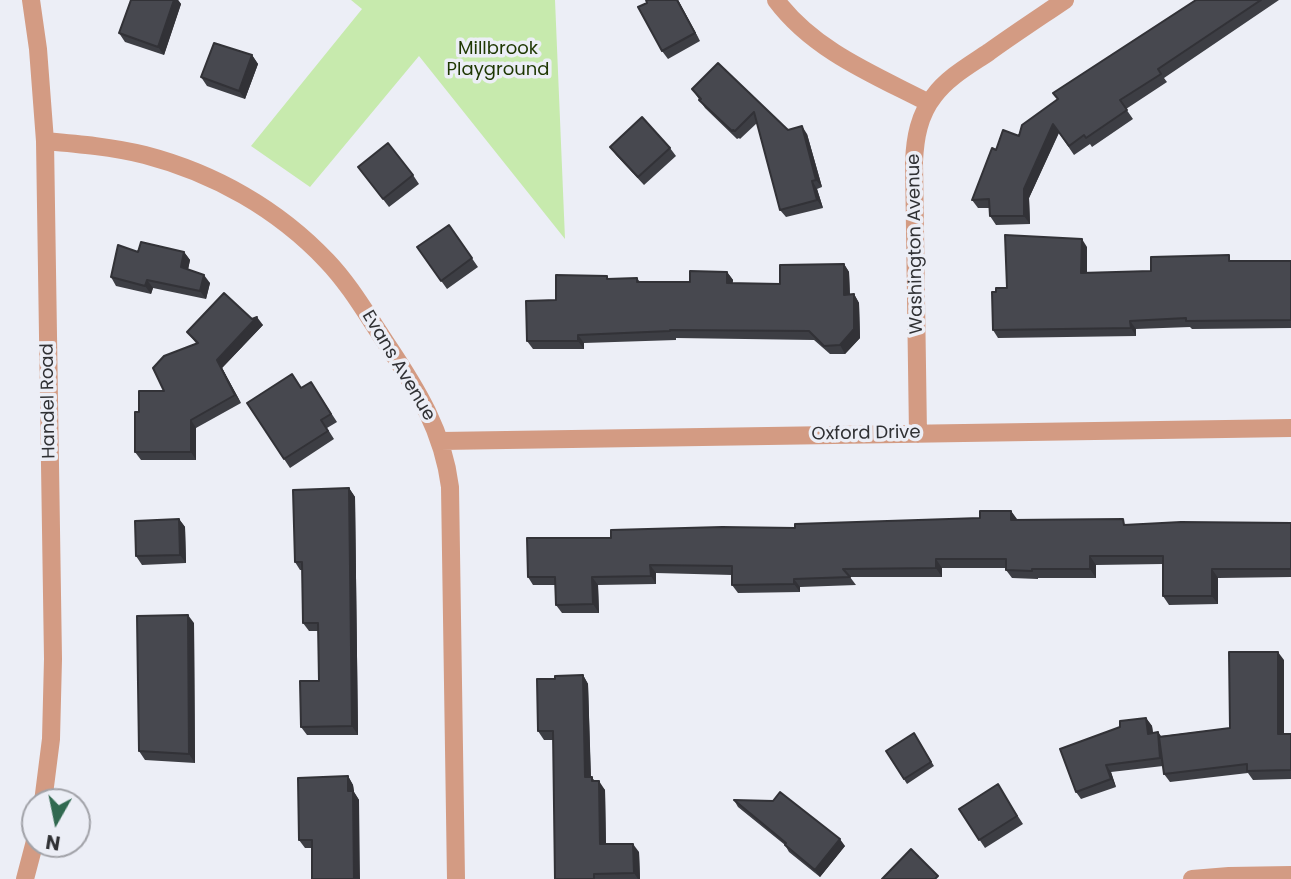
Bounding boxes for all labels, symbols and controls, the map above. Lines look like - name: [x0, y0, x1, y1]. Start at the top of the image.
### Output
- park label: Millbrook Playground: [447, 38, 549, 80]
- street label: Washington Avenue: [904, 153, 928, 335]
- street label: Evans Avenue: [357, 307, 439, 425]
- street label: Handel Road: [37, 343, 61, 459]
- street label: Oxford Drive: [811, 422, 921, 446]
- north arrow: [21, 788, 91, 858]
- text: N: [44, 828, 62, 857]

